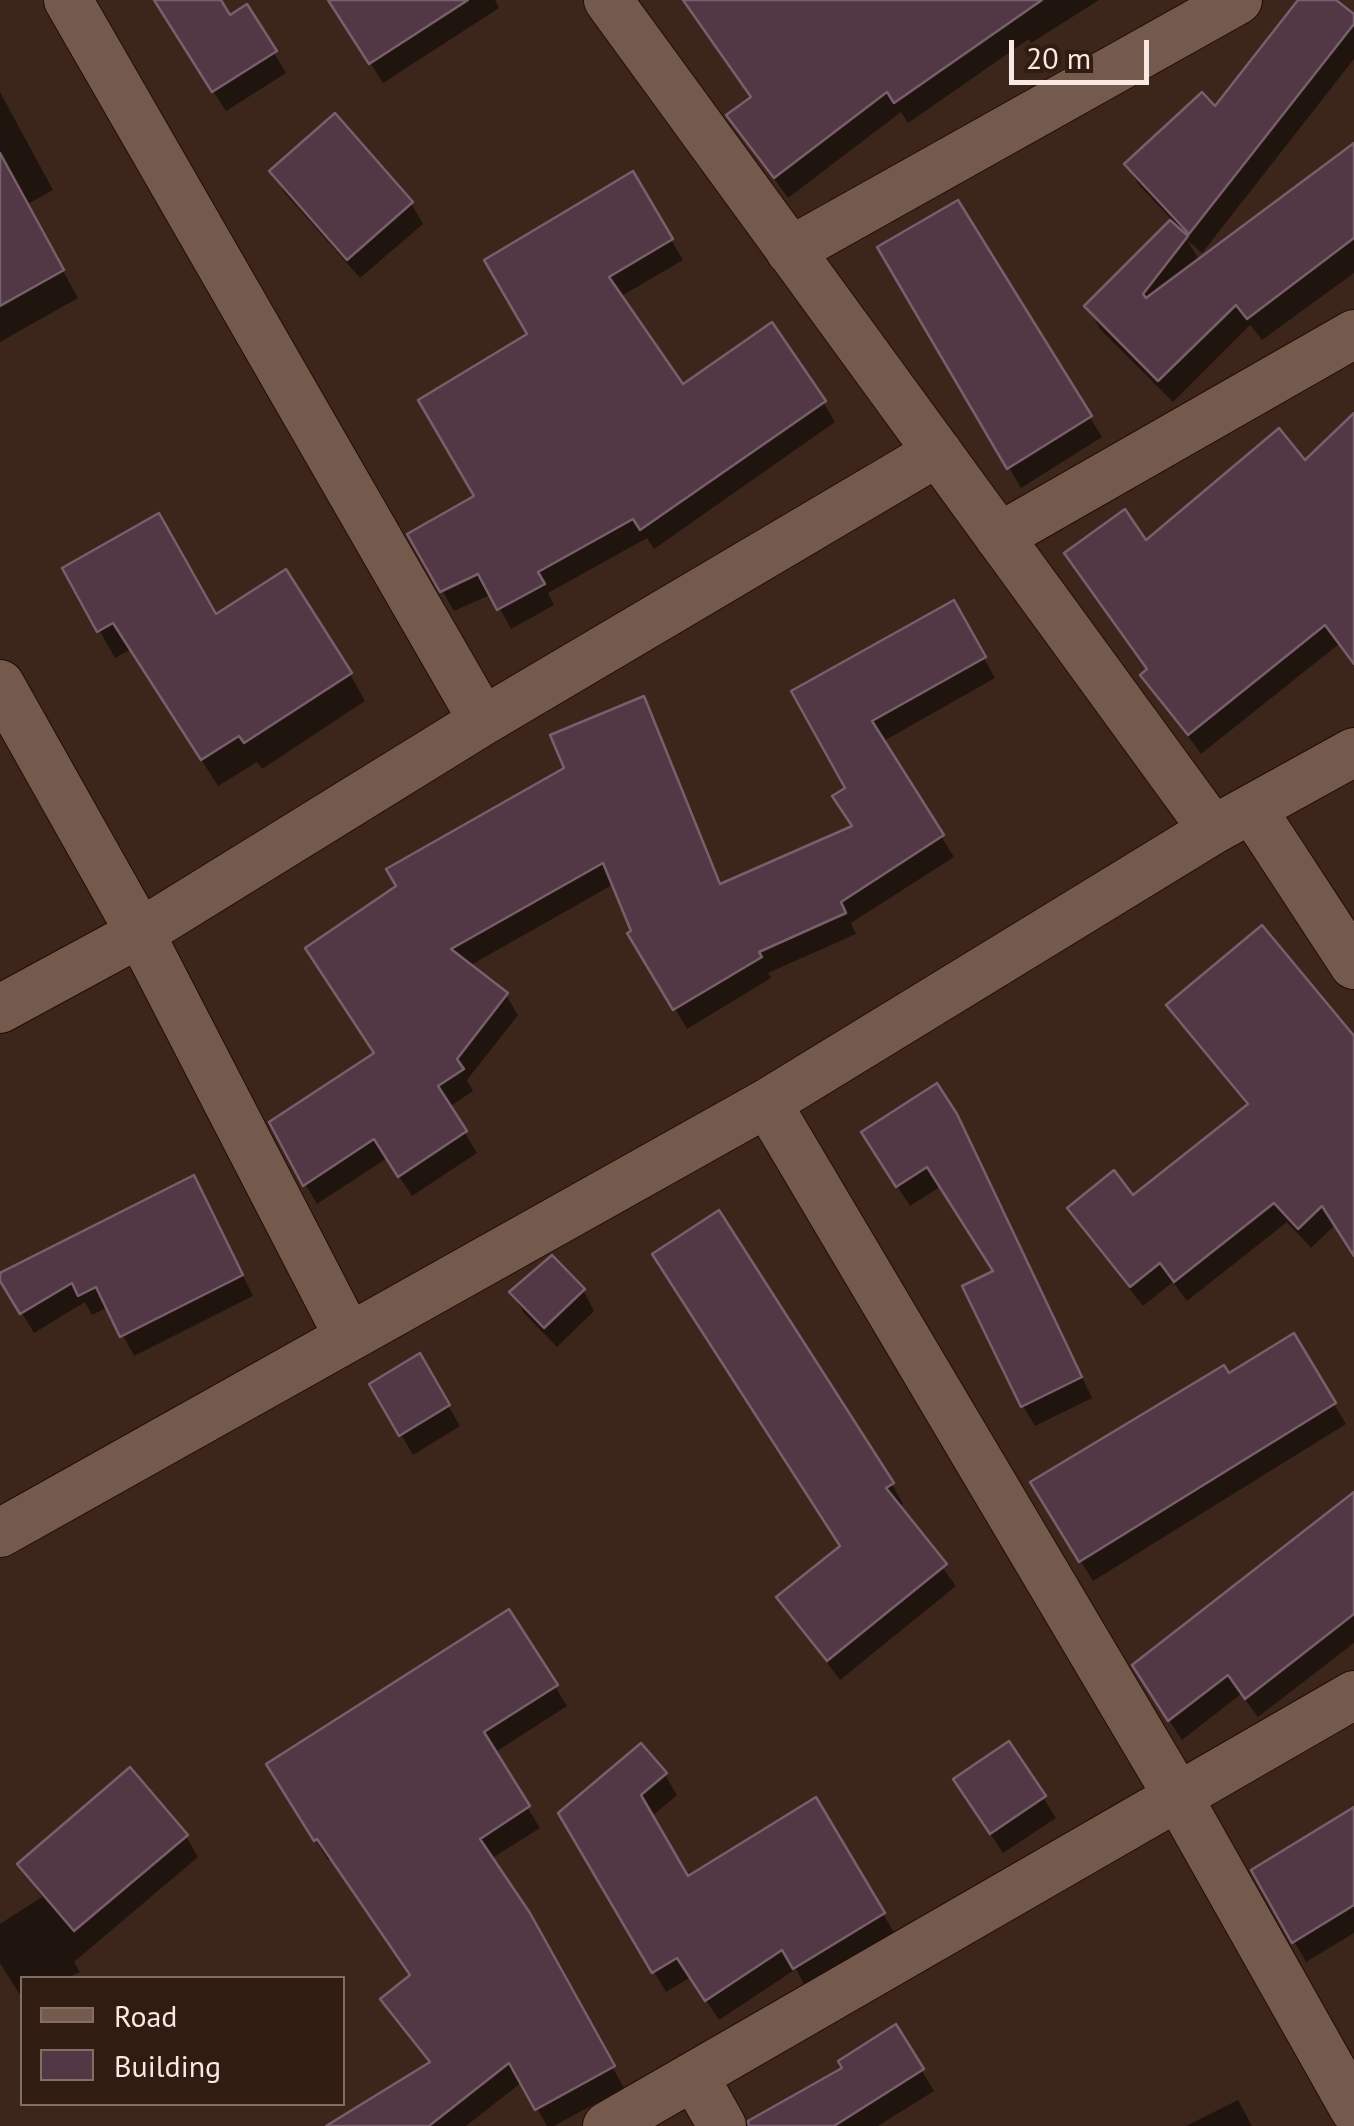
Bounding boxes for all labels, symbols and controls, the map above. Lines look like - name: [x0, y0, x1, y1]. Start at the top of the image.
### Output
- scale bar: [1014, 20, 1154, 82]
- text: 20 m: [1026, 38, 1091, 77]
- legend: [20, 1976, 345, 2106]
- text: Road: [114, 1996, 178, 2035]
- text: Building: [114, 2046, 221, 2085]

